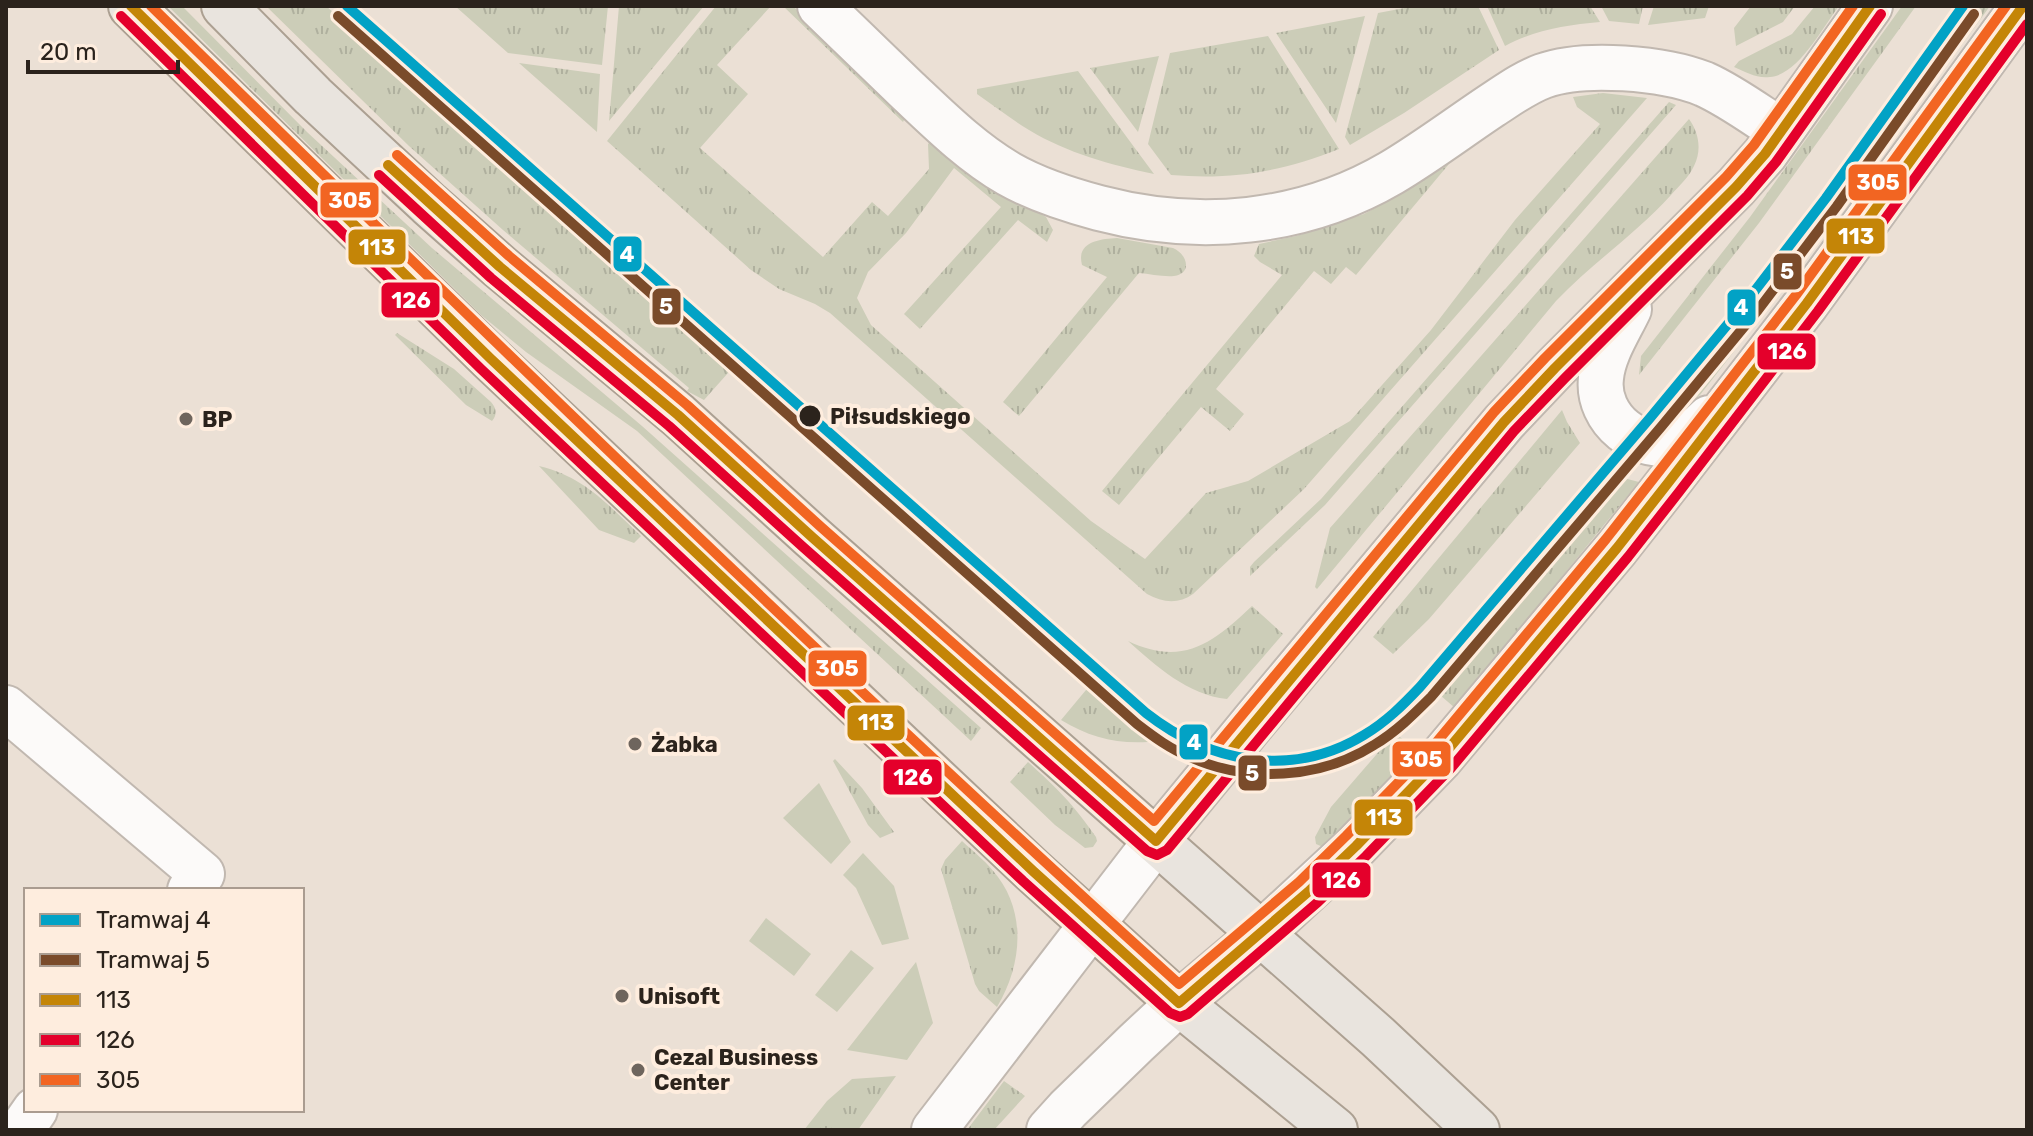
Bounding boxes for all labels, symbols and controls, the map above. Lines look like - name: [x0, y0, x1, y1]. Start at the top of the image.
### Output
- scale bar: [28, 24, 178, 74]
- text: 20 m: [40, 38, 97, 66]
- line badge: 305: [1847, 163, 1908, 202]
- text: 305: [1856, 169, 1900, 196]
- line badge: 305: [319, 181, 380, 219]
- text: 305: [328, 187, 372, 214]
- line badge: 113: [1825, 217, 1886, 255]
- text: 113: [1838, 223, 1874, 250]
- line badge: 113: [347, 228, 407, 266]
- text: 113: [359, 234, 395, 261]
- line badge: 4: [612, 235, 643, 273]
- text: 4: [619, 241, 635, 268]
- line badge: 5: [1772, 252, 1803, 291]
- text: 5: [1780, 258, 1794, 285]
- line badge: 126: [380, 281, 441, 319]
- text: 126: [391, 287, 431, 314]
- line badge: 5: [651, 287, 682, 326]
- line badge: 4: [1726, 288, 1757, 327]
- text: 5: [659, 293, 673, 320]
- text: 4: [1733, 294, 1749, 321]
- line badge: 126: [1756, 332, 1817, 371]
- text: 126: [1767, 338, 1807, 365]
- marker: Piłsudskiego: [797, 403, 823, 429]
- place label: Piłsudskiego: [830, 403, 971, 430]
- place label: BP: [202, 406, 232, 433]
- marker: BP: [177, 410, 195, 428]
- line badge: 305: [807, 649, 868, 688]
- text: 305: [815, 655, 859, 682]
- line badge: 113: [846, 704, 906, 742]
- text: 113: [858, 709, 894, 736]
- line badge: 4: [1178, 723, 1209, 761]
- text: 4: [1186, 729, 1202, 756]
- place label: Żabka: [651, 731, 718, 758]
- marker: Żabka: [626, 735, 644, 753]
- line badge: 305: [1391, 740, 1452, 778]
- text: 305: [1399, 746, 1443, 773]
- line badge: 5: [1237, 754, 1268, 792]
- line badge: 126: [882, 758, 943, 796]
- text: 5: [1245, 760, 1259, 787]
- text: 126: [893, 764, 933, 791]
- line badge: 113: [1353, 798, 1414, 837]
- text: 113: [1366, 804, 1402, 831]
- line badge: 126: [1311, 861, 1372, 899]
- text: 126: [1321, 867, 1361, 894]
- legend: [24, 888, 304, 1112]
- text: Tramwaj 4: [96, 906, 211, 934]
- text: Tramwaj 5: [96, 946, 210, 974]
- place label: Unisoft: [638, 983, 720, 1010]
- text: 113: [96, 986, 131, 1014]
- marker: Unisoft: [613, 987, 631, 1005]
- text: 126: [96, 1026, 135, 1054]
- place label: Cezal Business Center: [654, 1044, 818, 1096]
- marker: Cezal Business Center: [629, 1061, 647, 1079]
- text: 305: [96, 1066, 140, 1094]

